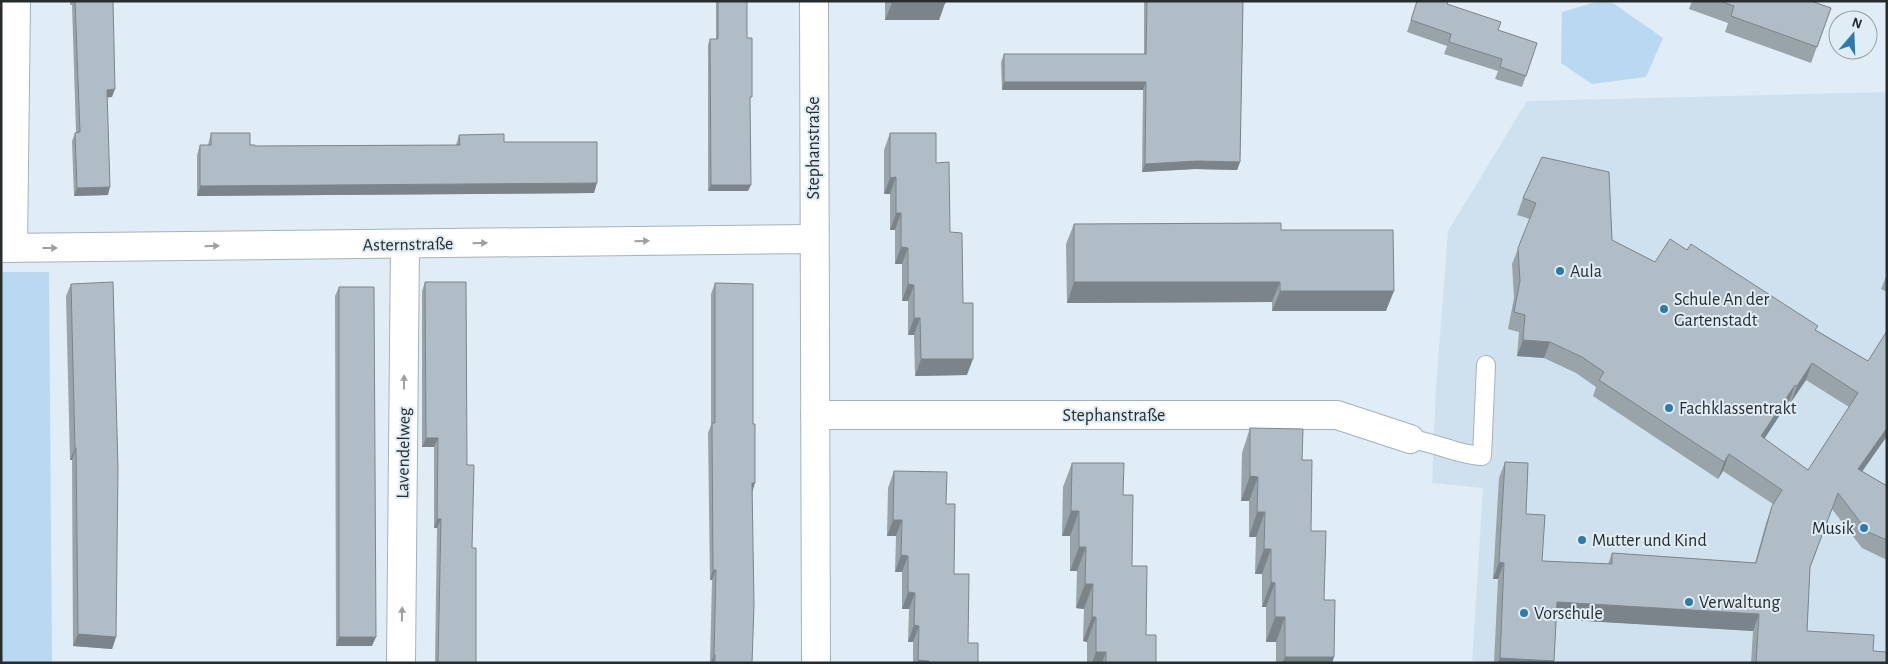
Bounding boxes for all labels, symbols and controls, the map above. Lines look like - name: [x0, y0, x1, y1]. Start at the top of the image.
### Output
- north arrow: [1828, 10, 1878, 60]
- text: N: [1850, 15, 1864, 32]
- street label: Stephanstraße: [805, 97, 823, 199]
- street label: Asternstraße: [363, 235, 453, 255]
- one-way arrow: [635, 237, 651, 245]
- one-way arrow: [472, 239, 488, 247]
- one-way arrow: [205, 242, 221, 250]
- one-way arrow: [42, 244, 58, 252]
- place label: Aula: [1570, 263, 1602, 281]
- marker: Aula: [1554, 265, 1566, 277]
- place label: Schule An der Gartenstadt: [1674, 291, 1769, 330]
- marker: Schule An der Gartenstadt: [1658, 303, 1670, 315]
- one-way arrow: [400, 373, 408, 389]
- place label: Fachklassentrakt: [1679, 400, 1797, 418]
- marker: Fachklassentrakt: [1663, 402, 1675, 414]
- street label: Lavendelweg: [394, 407, 414, 499]
- street label: Stephanstraße: [1063, 407, 1165, 425]
- place label: Musik: [1812, 520, 1855, 538]
- marker: Musik: [1858, 522, 1870, 534]
- place label: Mutter und Kind: [1592, 532, 1707, 550]
- marker: Mutter und Kind: [1576, 534, 1588, 546]
- place label: Verwaltung: [1699, 594, 1780, 612]
- marker: Verwaltung: [1683, 596, 1695, 608]
- place label: Vorschule: [1534, 605, 1603, 623]
- one-way arrow: [398, 606, 406, 622]
- marker: Vorschule: [1518, 607, 1530, 619]

